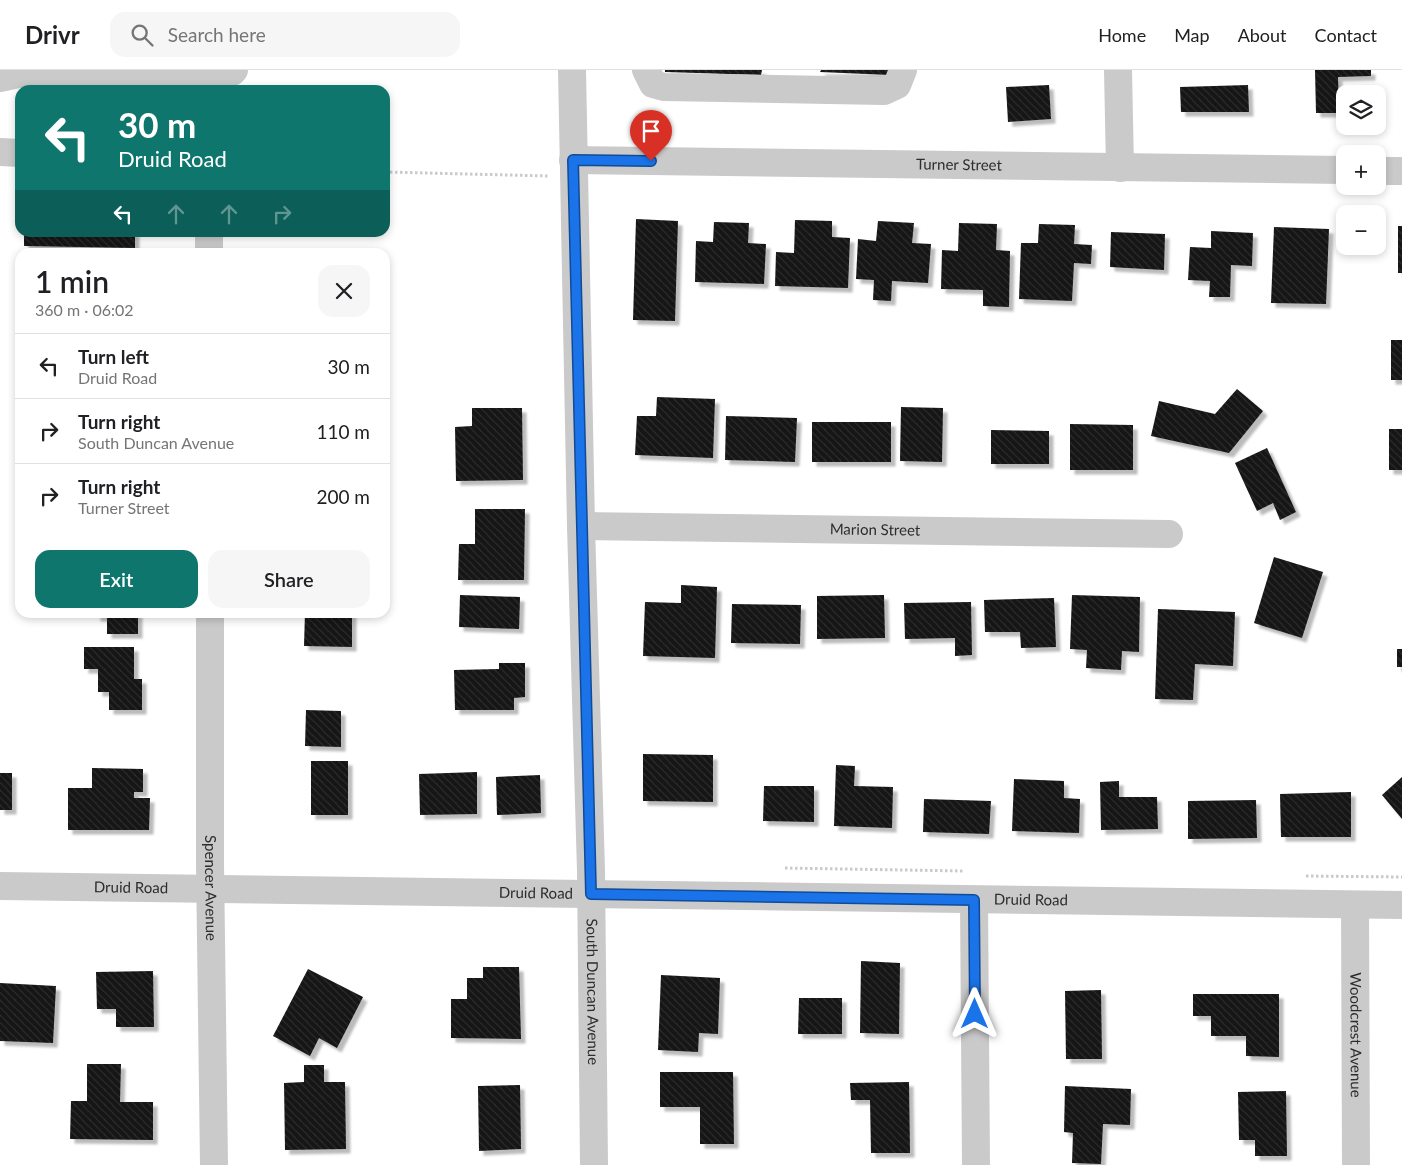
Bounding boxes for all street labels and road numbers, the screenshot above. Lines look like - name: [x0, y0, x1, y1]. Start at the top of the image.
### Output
- street label: Turner Street: [916, 154, 1003, 174]
- street label: Marion Street: [830, 519, 921, 539]
- street label: Spencer Avenue: [202, 835, 221, 941]
- street label: Druid Road: [94, 877, 168, 896]
- street label: Druid Road: [499, 883, 573, 902]
- street label: Druid Road: [994, 889, 1068, 908]
- street label: South Duncan Avenue: [583, 918, 603, 1065]
- street label: Woodcrest Avenue: [1347, 972, 1366, 1098]

